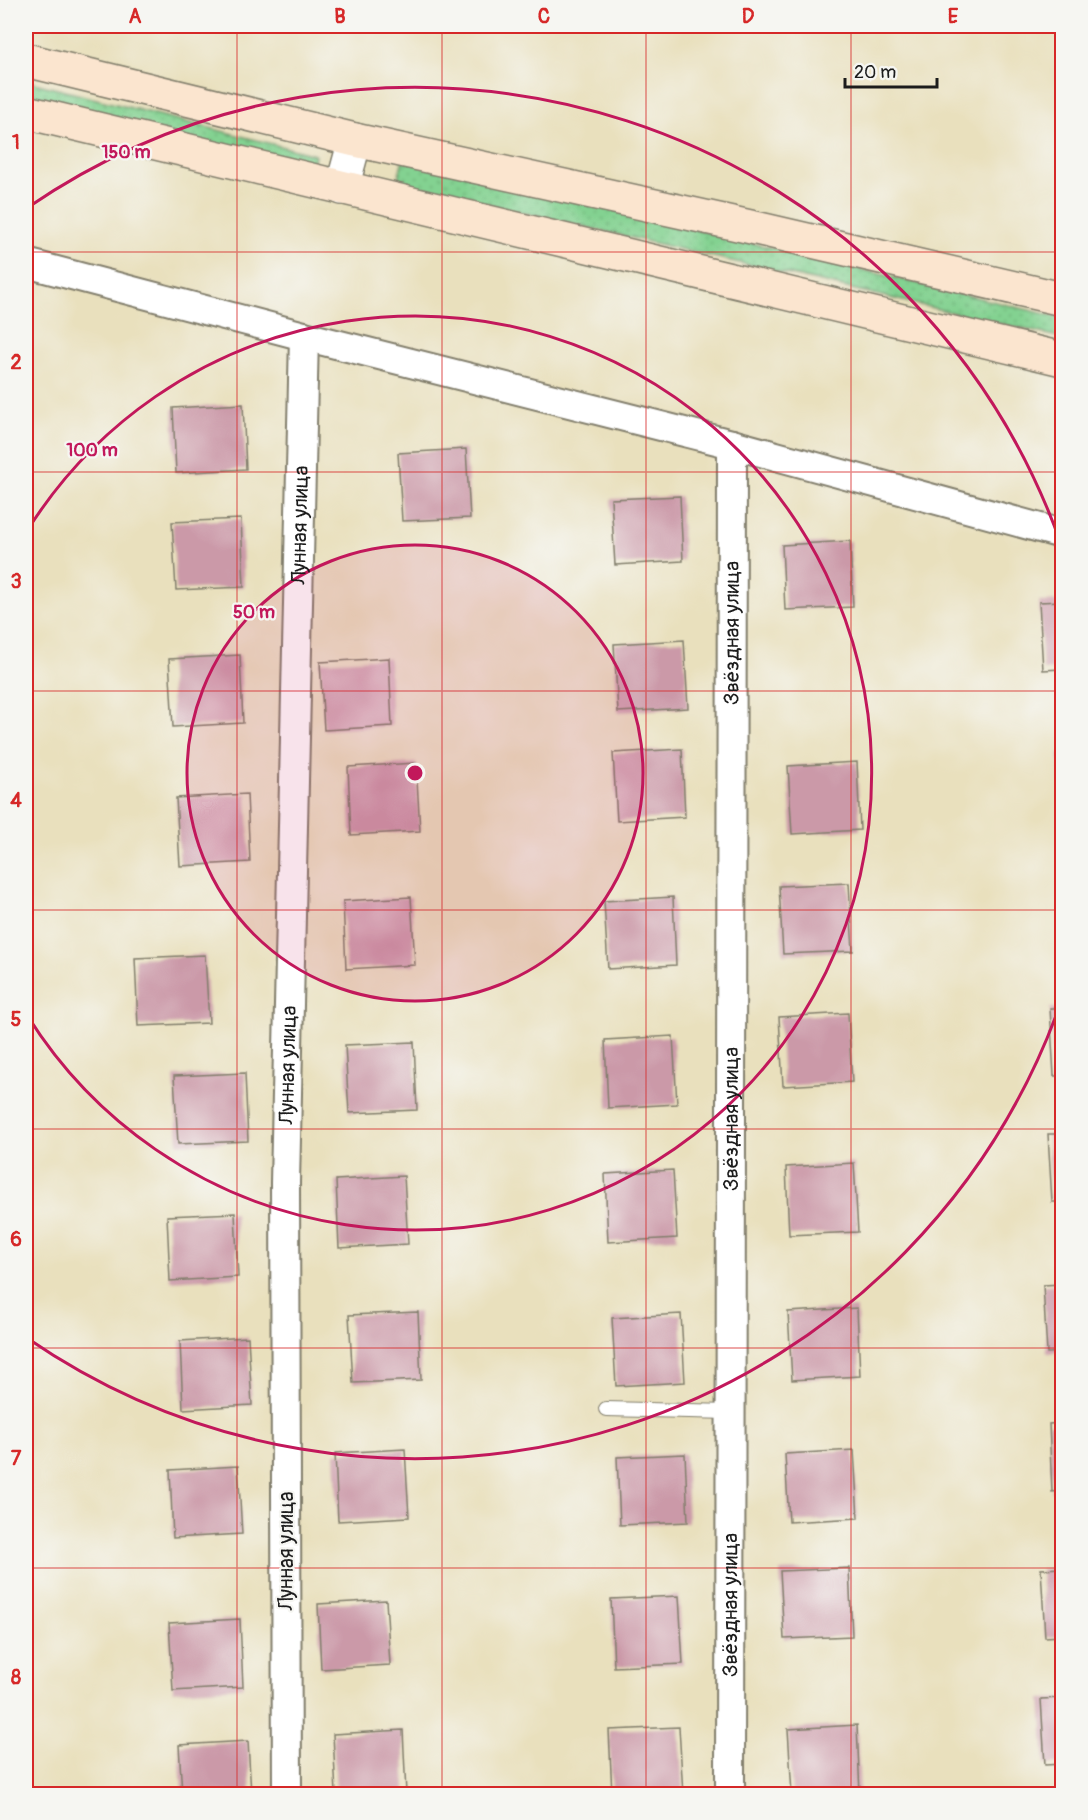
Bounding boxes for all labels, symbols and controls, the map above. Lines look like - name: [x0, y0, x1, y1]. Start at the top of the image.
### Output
- text: A: [129, 4, 142, 29]
- text: B: [334, 4, 346, 29]
- text: C: [538, 4, 550, 29]
- text: D: [742, 4, 755, 29]
- text: E: [948, 4, 959, 29]
- scale bar: [845, 51, 936, 89]
- text: 20 m: [854, 61, 896, 84]
- text: 1: [12, 130, 20, 155]
- text: 150 m: [102, 141, 151, 164]
- text: 2: [10, 350, 22, 375]
- text: 100 m: [66, 439, 118, 462]
- street label: Лунная улица: [285, 465, 315, 586]
- street label: Звёздная улица: [719, 561, 746, 705]
- text: 3: [10, 569, 22, 594]
- text: 50 m: [233, 601, 275, 624]
- centre of rings: [405, 763, 425, 783]
- text: 4: [10, 788, 22, 813]
- street label: Лунная улица: [273, 1005, 303, 1126]
- text: 5: [11, 1007, 22, 1032]
- street label: Звёздная улица: [718, 1047, 745, 1191]
- text: 6: [10, 1227, 22, 1252]
- text: 7: [11, 1446, 22, 1471]
- street label: Лунная улица: [273, 1491, 300, 1612]
- street label: Звёздная улица: [717, 1533, 744, 1677]
- text: 8: [11, 1665, 21, 1690]

